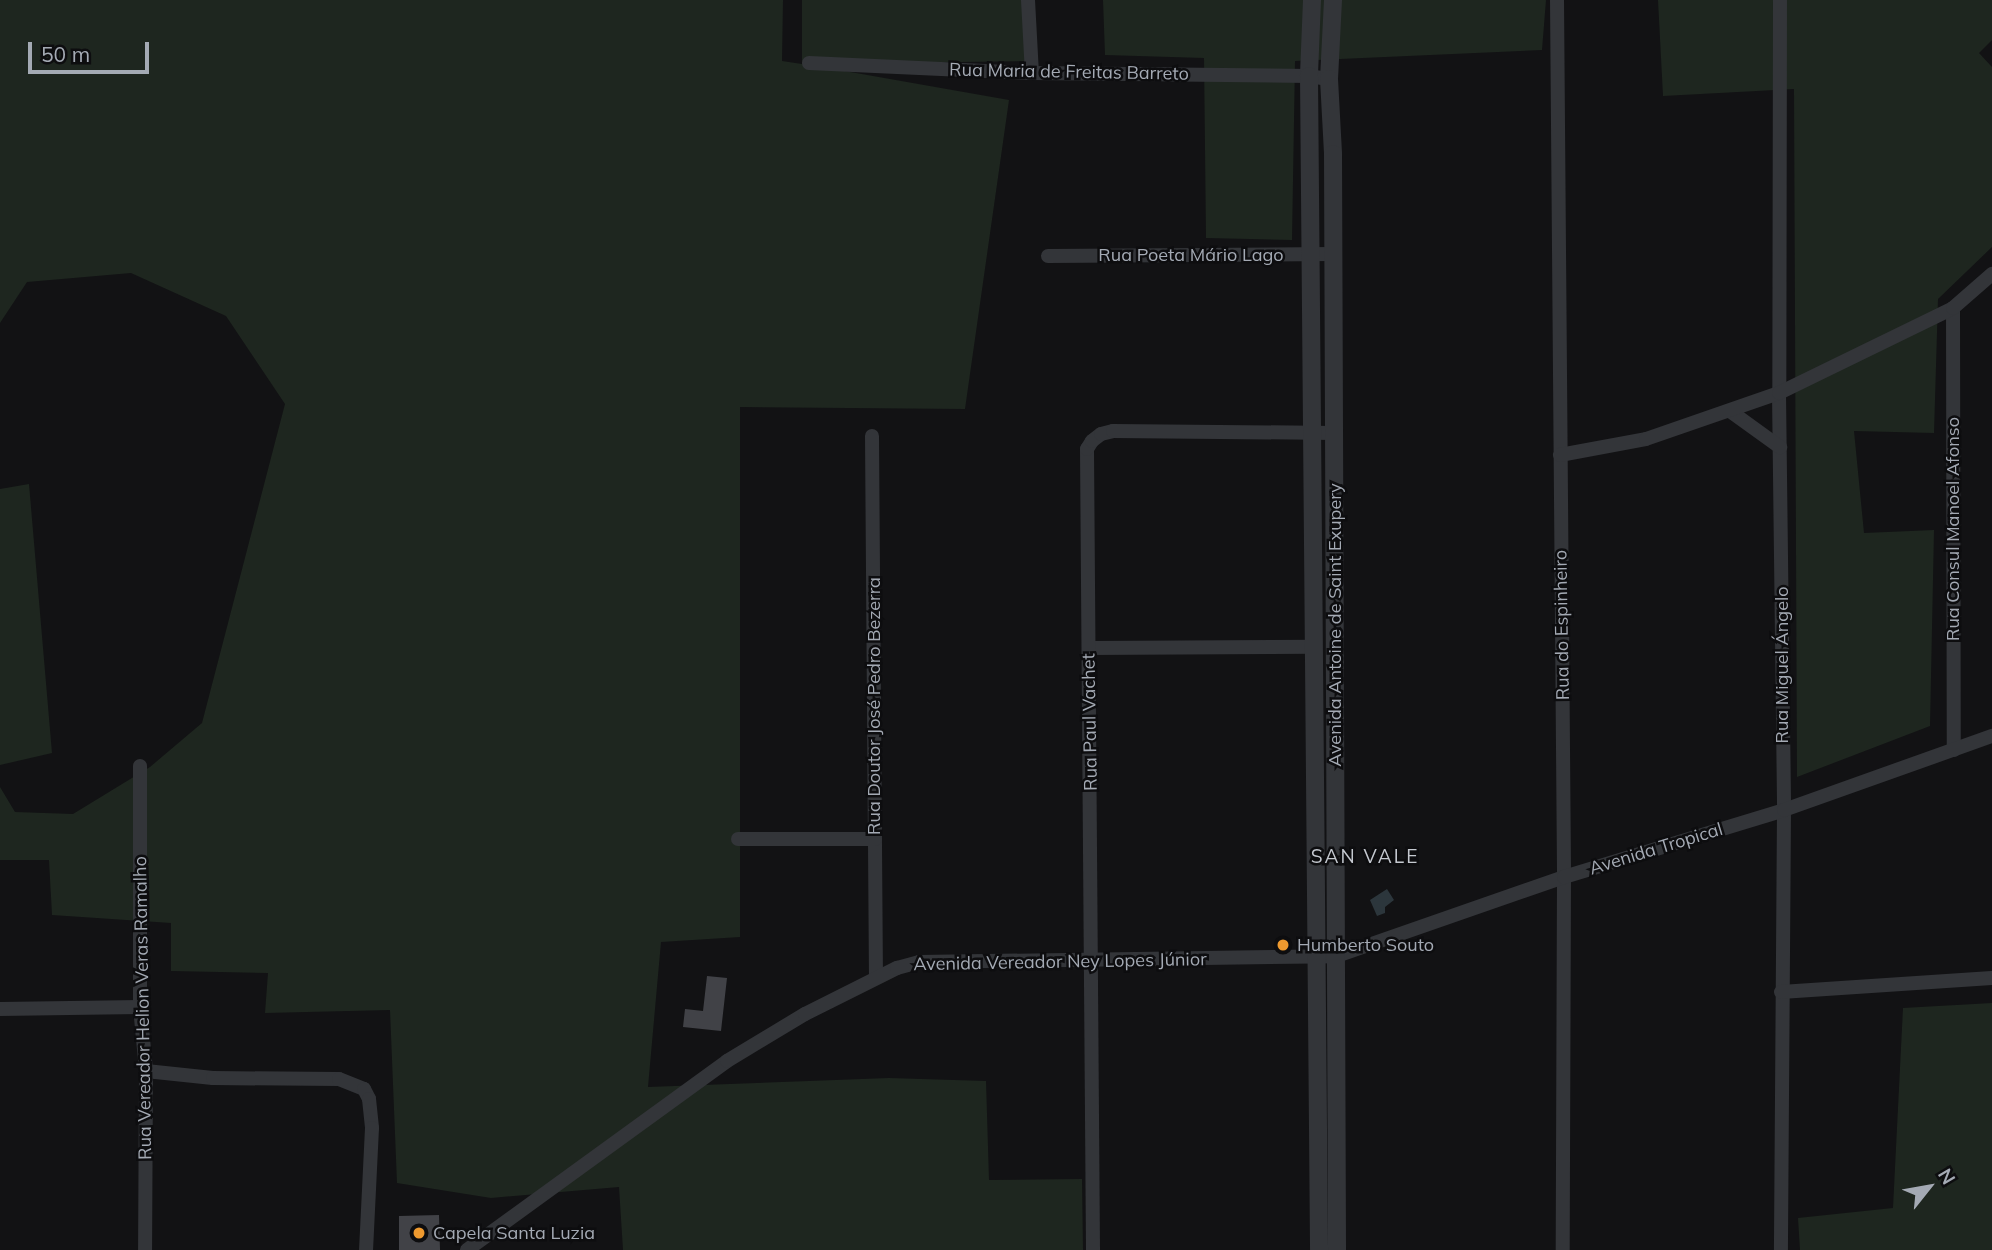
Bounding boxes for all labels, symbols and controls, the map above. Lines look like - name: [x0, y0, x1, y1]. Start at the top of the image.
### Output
- scale bar: [32, 28, 152, 72]
- text: 50 m: [41, 41, 90, 67]
- street label: Rua Maria de Freitas Barreto: [949, 59, 1189, 85]
- street label: Rua Poeta Mário Lago: [1098, 244, 1284, 266]
- street label: Rua Consul Manoel Afonso: [1942, 417, 1964, 641]
- street label: Avenida Antoine de Saint Exupery: [1324, 483, 1346, 767]
- street label: Rua do Espinheiro: [1550, 550, 1574, 700]
- street label: Rua Doutor José Pedro Bezerra: [863, 577, 885, 835]
- street label: Rua Miguel Ángelo: [1771, 586, 1793, 744]
- street label: Rua Paul Vachet: [1078, 653, 1102, 791]
- street label: Avenida Tropical: [1587, 818, 1725, 880]
- district label: SAN VALE: [1312, 846, 1418, 868]
- street label: Rua Vereador Helion Veras Ramalho: [130, 856, 156, 1160]
- place label: Humberto Souto: [1297, 934, 1434, 956]
- marker: Humberto Souto: [1275, 937, 1291, 953]
- street label: Avenida Vereador Ney Lopes Júnior: [913, 949, 1207, 975]
- north arrow: [1894, 1152, 1964, 1222]
- text: N: [1933, 1164, 1961, 1189]
- place label: Capela Santa Luzia: [433, 1222, 595, 1244]
- marker: Capela Santa Luzia: [411, 1225, 427, 1241]

